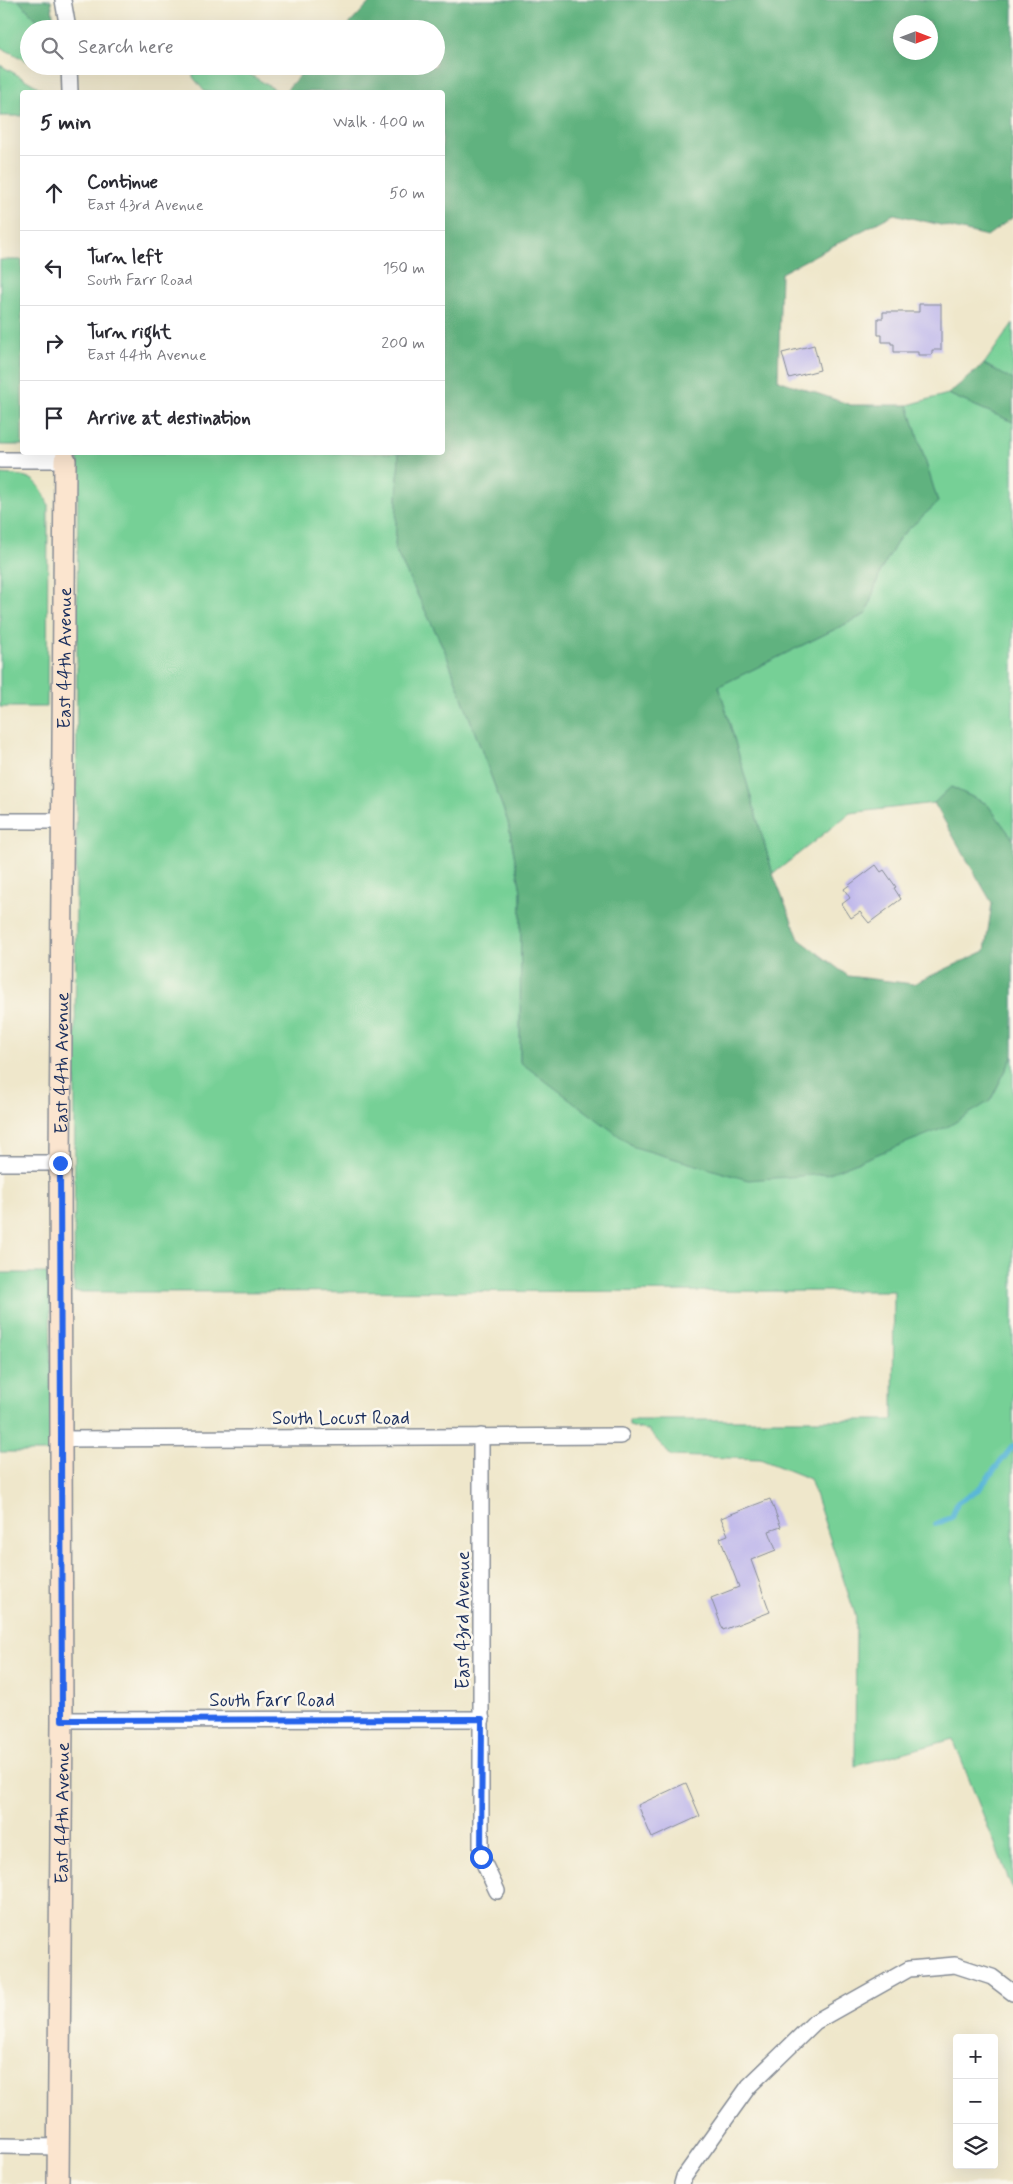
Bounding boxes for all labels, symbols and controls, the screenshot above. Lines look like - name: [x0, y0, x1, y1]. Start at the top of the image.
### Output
- north arrow: [893, 15, 938, 60]
- search box: [20, 20, 445, 75]
- icon: search: [38, 34, 66, 62]
- text: Search here: [78, 35, 174, 60]
- text: 5 min: [40, 109, 92, 137]
- text: Walk · 400 m: [333, 112, 425, 133]
- text: Continue: [87, 170, 158, 195]
- icon: ahead: [40, 179, 68, 207]
- text: 50 m: [389, 183, 425, 204]
- text: East 43rd Avenue: [87, 195, 204, 216]
- text: Turn left: [87, 245, 163, 270]
- icon: left: [40, 254, 68, 282]
- text: 150 m: [383, 258, 425, 279]
- text: South Farr Road: [87, 270, 193, 291]
- text: Turn right: [87, 320, 171, 345]
- icon: right: [40, 329, 68, 357]
- text: 200 m: [381, 333, 425, 354]
- text: East 44th Avenue: [87, 345, 207, 366]
- icon: arrive: [40, 404, 68, 432]
- text: Arrive at destination: [87, 406, 251, 431]
- street label: East 44th Avenue: [52, 587, 78, 729]
- street label: East 44th Avenue: [49, 992, 75, 1134]
- route end: [49, 1152, 72, 1175]
- street label: South Locust Road: [272, 1406, 410, 1431]
- street label: East 43rd Avenue: [451, 1551, 476, 1689]
- street label: South Farr Road: [209, 1688, 335, 1713]
- street label: East 44th Avenue: [50, 1742, 76, 1884]
- route start: [470, 1846, 493, 1869]
- map controls: [953, 2034, 998, 2169]
- button: +: [953, 2034, 998, 2079]
- button: −: [953, 2079, 998, 2124]
- button: layers: [953, 2124, 998, 2169]

